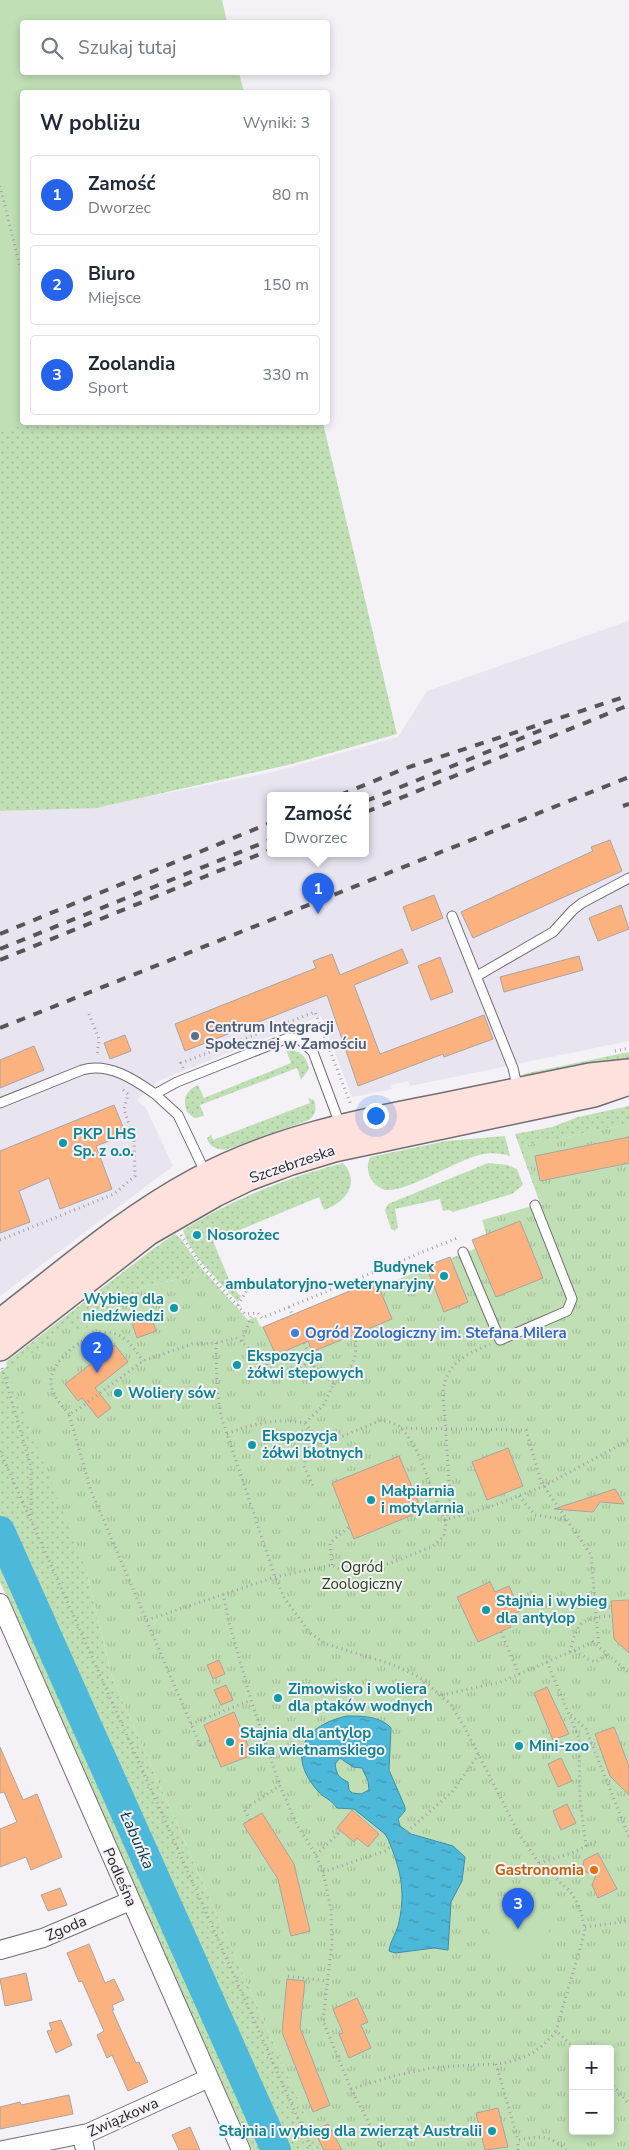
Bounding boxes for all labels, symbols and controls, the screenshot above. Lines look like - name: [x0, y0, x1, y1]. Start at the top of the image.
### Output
- search box: [20, 20, 330, 75]
- icon: search: [38, 34, 66, 62]
- text: Szukaj tutaj: [78, 35, 177, 61]
- text: W pobliżu: [40, 109, 141, 137]
- text: Wyniki: 3: [243, 112, 310, 134]
- text: Zamość: [88, 171, 156, 197]
- text: 1: [52, 184, 62, 206]
- text: 80 m: [272, 184, 309, 206]
- text: Dworzec: [88, 197, 151, 219]
- text: Biuro: [88, 261, 135, 287]
- text: 2: [52, 274, 62, 296]
- text: 150 m: [262, 274, 309, 296]
- text: Miejsce: [88, 287, 141, 309]
- text: Zoolandia: [88, 351, 175, 377]
- text: 3: [52, 364, 62, 386]
- text: 330 m: [262, 364, 309, 386]
- text: Sport: [88, 377, 128, 399]
- popup: [267, 792, 369, 857]
- text: Zamość: [284, 801, 352, 827]
- text: Dworzec: [284, 827, 347, 849]
- pin: 1: [302, 873, 334, 914]
- place label: Centrum Integracji Społecznej w Zamościu: [205, 1017, 367, 1054]
- marker: Centrum Integracji Społecznej w Zamościu: [189, 1030, 201, 1042]
- your location: [363, 1103, 389, 1129]
- place label: PKP LHS Sp. z o.o.: [73, 1124, 136, 1161]
- marker: PKP LHS Sp. z o.o.: [57, 1137, 69, 1149]
- street label: Szczebrzeska: [247, 1140, 337, 1188]
- place label: Nosorożec: [207, 1225, 279, 1245]
- marker: Nosorożec: [191, 1229, 203, 1241]
- place label: Budynek ambulatoryjno-weterynaryjny: [225, 1257, 435, 1294]
- marker: Budynek ambulatoryjno-weterynaryjny: [438, 1270, 450, 1282]
- place label: Wybieg dla niedźwiedzi: [83, 1289, 164, 1326]
- marker: Wybieg dla niedźwiedzi: [168, 1302, 180, 1314]
- place label: Ogród Zoologiczny im. Stefana Milera: [305, 1323, 567, 1343]
- marker: Ogród Zoologiczny im. Stefana Milera: [289, 1327, 301, 1339]
- pin: 2: [81, 1332, 113, 1373]
- place label: Ekspozycja żółwi stepowych: [247, 1346, 363, 1383]
- marker: Ekspozycja żółwi stepowych: [231, 1359, 243, 1371]
- place label: Woliery sów: [128, 1383, 216, 1403]
- marker: Woliery sów: [112, 1387, 124, 1399]
- place label: Ekspozycja żółwi błotnych: [262, 1426, 363, 1463]
- marker: Ekspozycja żółwi błotnych: [246, 1439, 258, 1451]
- place label: Małpiarnia i motylarnia: [381, 1481, 464, 1518]
- marker: Małpiarnia i motylarnia: [365, 1494, 377, 1506]
- park label: Ogród Zoologiczny: [322, 1557, 402, 1594]
- place label: Stajnia i wybieg dla antylop: [496, 1591, 607, 1628]
- marker: Stajnia i wybieg dla antylop: [480, 1604, 492, 1616]
- place label: Zimowisko i woliera dla ptaków wodnych: [288, 1679, 433, 1716]
- marker: Zimowisko i woliera dla ptaków wodnych: [272, 1692, 284, 1704]
- place label: Stajnia dla antylop i sika wietnamskiego: [240, 1723, 385, 1760]
- marker: Stajnia dla antylop i sika wietnamskiego: [224, 1736, 236, 1748]
- place label: Mini-zoo: [529, 1736, 589, 1756]
- marker: Mini-zoo: [513, 1740, 525, 1752]
- water label: Łabuńka: [114, 1807, 160, 1873]
- street label: Podleśna: [98, 1844, 142, 1910]
- place label: Gastronomia: [495, 1860, 584, 1880]
- marker: Gastronomia: [588, 1864, 600, 1876]
- pin: 3: [502, 1888, 534, 1929]
- street label: Zgoda: [43, 1911, 89, 1945]
- map controls: [569, 2045, 614, 2135]
- button: +: [569, 2045, 614, 2090]
- button: −: [569, 2090, 614, 2135]
- street label: Związkowa: [85, 2093, 161, 2141]
- place label: Stajnia i wybieg dla zwierząt Australii: [219, 2121, 482, 2141]
- marker: Stajnia i wybieg dla zwierząt Australii: [486, 2125, 498, 2137]

